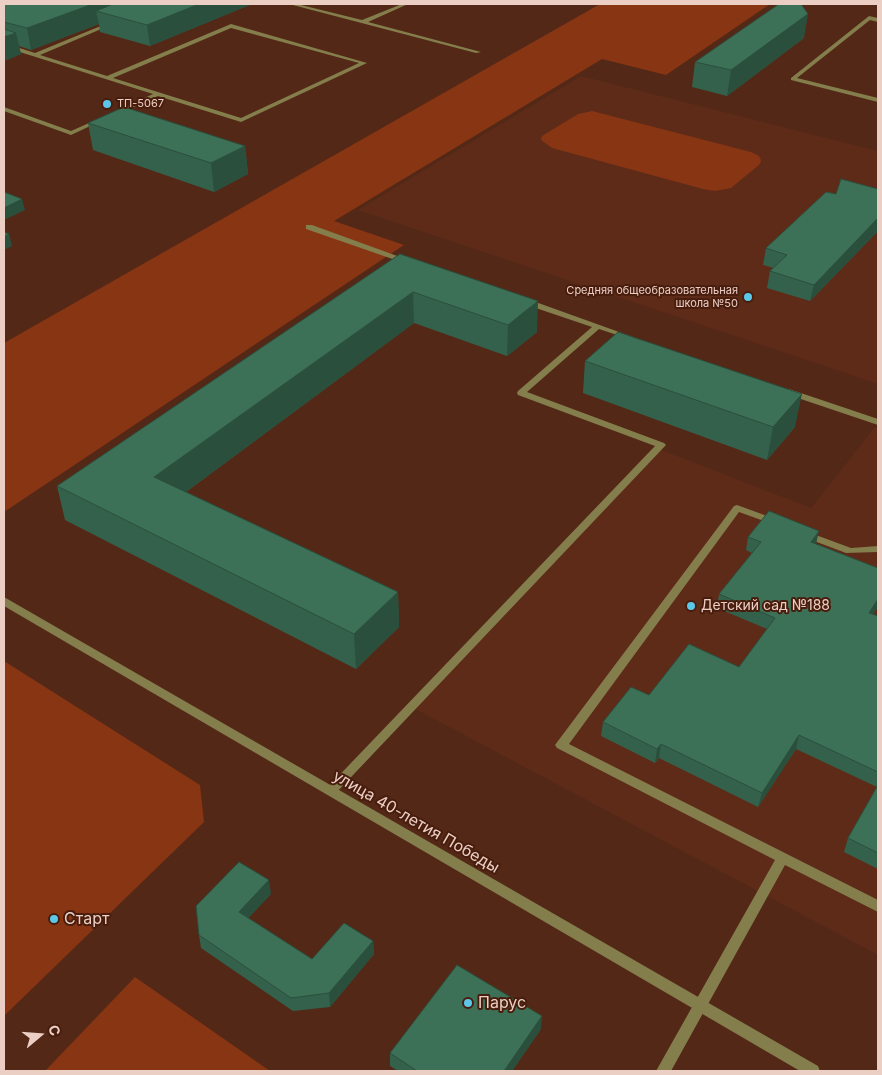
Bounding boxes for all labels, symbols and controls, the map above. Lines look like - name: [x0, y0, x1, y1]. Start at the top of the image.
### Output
- place label: ТП-5067: [117, 97, 164, 111]
- marker: ТП-5067: [101, 98, 113, 110]
- place label: Средняя общеобразовательная школа №50: [566, 284, 738, 310]
- marker: Средняя общеобразовательная школа №50: [742, 291, 754, 303]
- place label: Детский сад №188: [701, 598, 830, 614]
- marker: Детский сад №188: [685, 600, 697, 612]
- street label: улица 40-летия Победы: [329, 766, 503, 878]
- place label: Старт: [64, 909, 109, 929]
- marker: Старт: [48, 913, 60, 925]
- place label: Парус: [478, 993, 526, 1013]
- marker: Парус: [462, 997, 474, 1009]
- north arrow: [15, 1010, 65, 1060]
- text: С: [45, 1023, 64, 1038]

